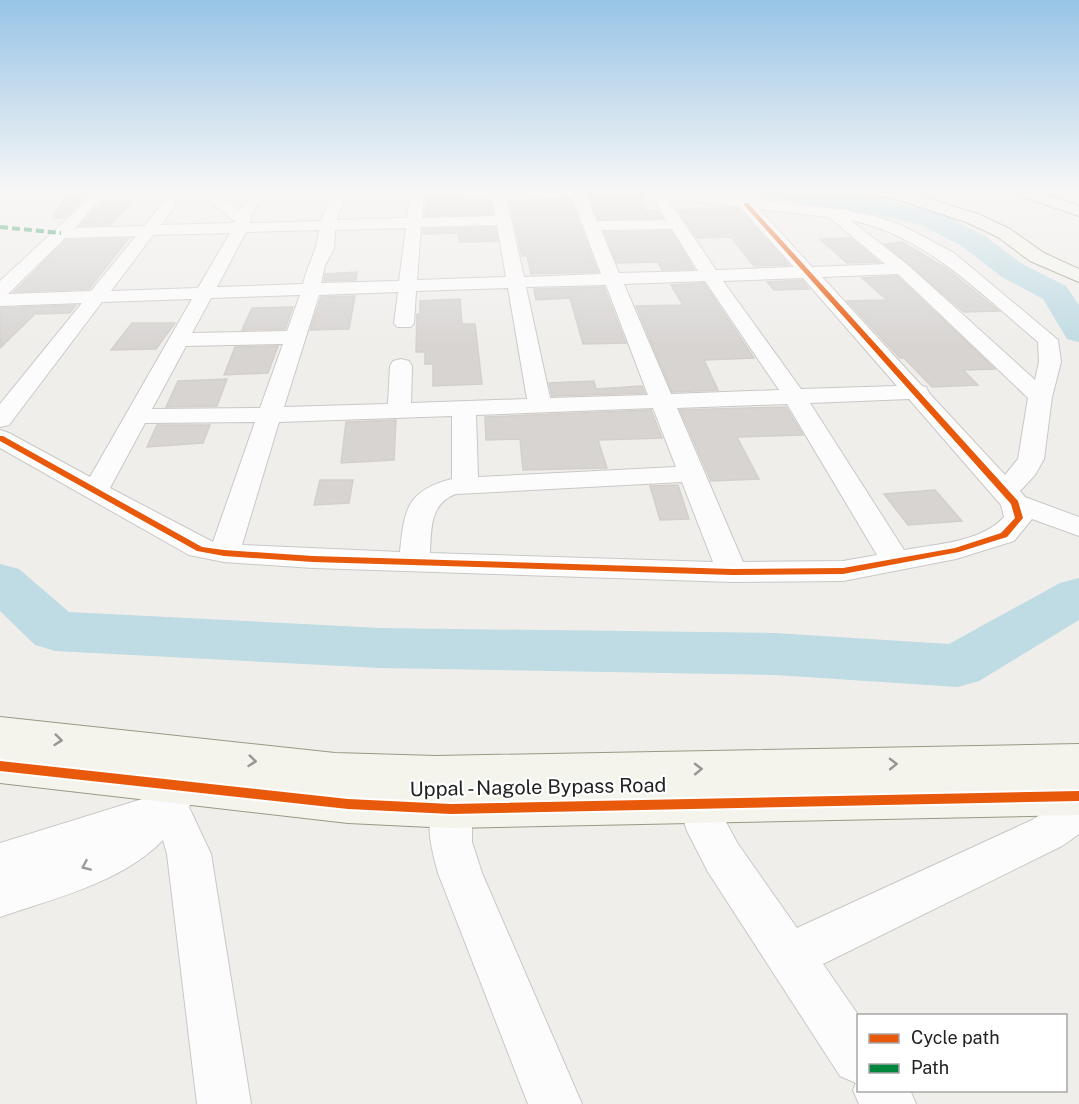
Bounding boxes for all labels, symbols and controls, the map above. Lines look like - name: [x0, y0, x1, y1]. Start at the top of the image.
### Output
- one-way arrow: [54, 733, 63, 746]
- one-way arrow: [247, 755, 257, 767]
- one-way arrow: [889, 758, 898, 771]
- one-way arrow: [694, 762, 703, 775]
- street label: Uppal - Nagole Bypass Road: [409, 773, 667, 801]
- one-way arrow: [81, 859, 92, 871]
- legend: [857, 1014, 1067, 1092]
- text: Cycle path: [911, 1027, 1000, 1048]
- text: Path: [911, 1057, 949, 1078]

